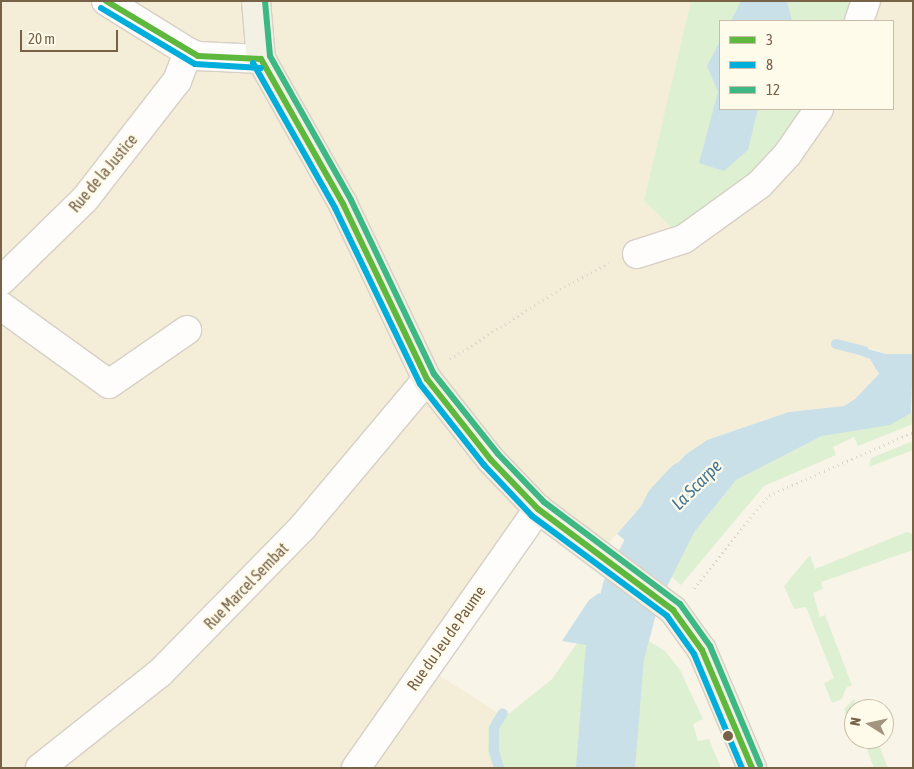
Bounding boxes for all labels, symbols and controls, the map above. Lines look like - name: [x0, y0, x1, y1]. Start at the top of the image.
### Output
- scale bar: [22, 20, 120, 52]
- legend: [719, 20, 894, 110]
- text: 20 m: [28, 30, 55, 47]
- text: 3: [766, 31, 773, 48]
- text: 8: [766, 56, 773, 73]
- text: 12: [766, 81, 780, 98]
- street label: Rue de la Justice: [65, 130, 141, 216]
- water label: La Scarpe: [667, 455, 727, 515]
- street label: Rue Marcel Sembat: [200, 539, 292, 633]
- street label: Rue du Jeu de Paume: [403, 582, 489, 694]
- north arrow: [844, 699, 894, 749]
- text: N: [847, 716, 864, 727]
- unlabelled marker: [723, 731, 733, 741]

